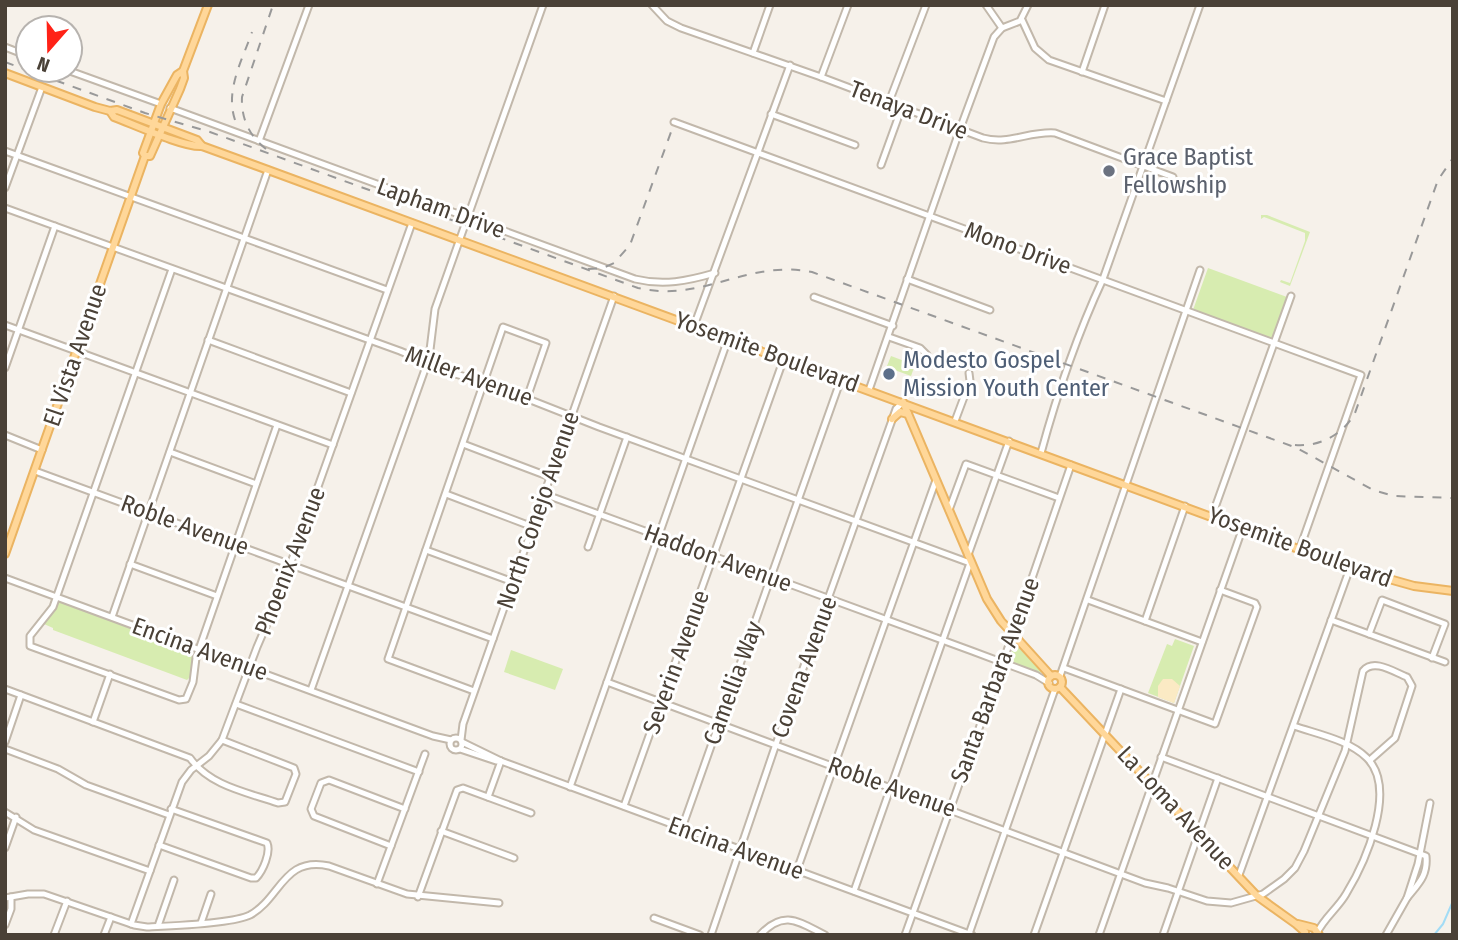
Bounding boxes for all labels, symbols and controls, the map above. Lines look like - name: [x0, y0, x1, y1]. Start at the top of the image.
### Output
- north arrow: [14, 14, 84, 84]
- text: N: [34, 52, 53, 77]
- street label: Tenaya Drive: [846, 75, 972, 145]
- place label: Grace Baptist Fellowship: [1123, 143, 1253, 199]
- marker: Grace Baptist Fellowship: [1101, 163, 1117, 179]
- street label: Lapham Drive: [373, 172, 509, 244]
- street label: Mono Drive: [961, 216, 1075, 280]
- street label: El Vista Avenue: [38, 280, 112, 430]
- street label: Yosemite Boulevard: [671, 306, 863, 398]
- street label: Miller Avenue: [401, 340, 537, 412]
- place label: Modesto Gospel Mission Youth Center: [903, 346, 1110, 402]
- marker: Modesto Gospel Mission Youth Center: [881, 366, 897, 382]
- street label: North Conejo Avenue: [491, 408, 585, 612]
- street label: Phoenix Avenue: [249, 483, 331, 639]
- street label: Roble Avenue: [117, 489, 253, 561]
- street label: Yosemite Boulevard: [1204, 501, 1396, 593]
- street label: Haddon Avenue: [640, 518, 796, 598]
- street label: Santa Barbara Avenue: [945, 574, 1045, 786]
- street label: Severin Avenue: [637, 586, 715, 738]
- street label: Covena Avenue: [765, 592, 843, 742]
- street label: Encina Avenue: [128, 612, 272, 686]
- street label: Camellia Way: [698, 617, 768, 749]
- street label: La Loma Avenue: [1112, 740, 1240, 876]
- street label: Roble Avenue: [824, 751, 960, 823]
- street label: Encina Avenue: [664, 811, 808, 885]

